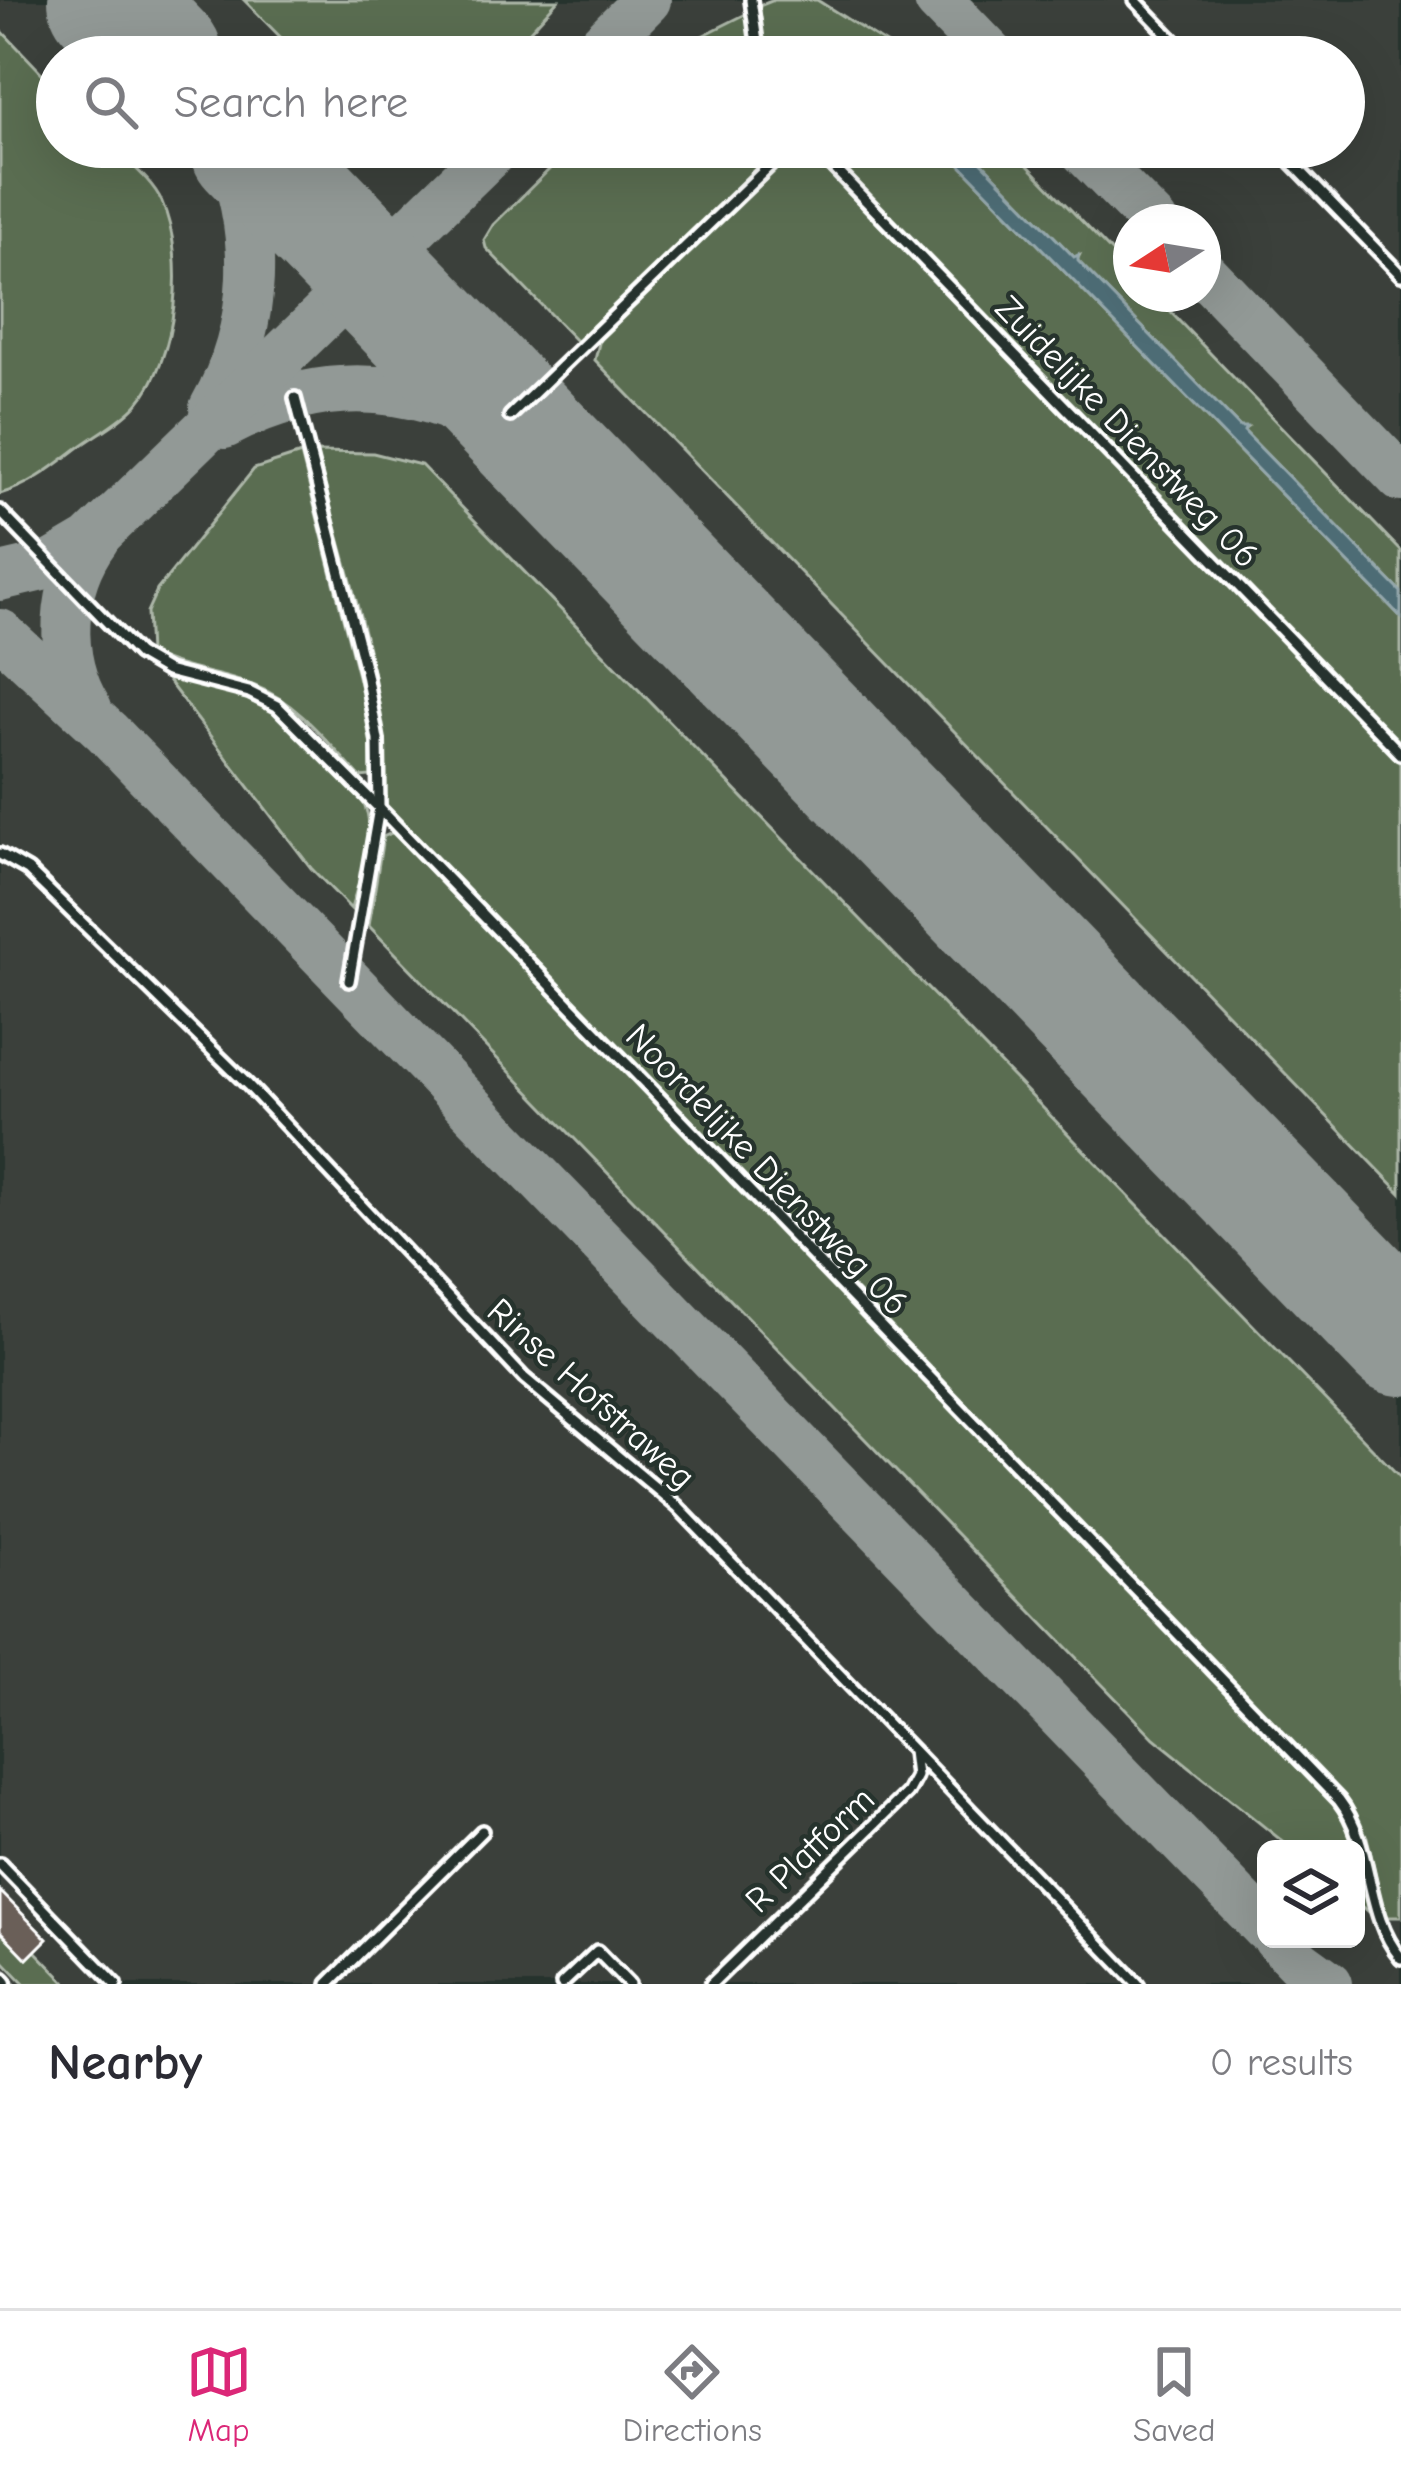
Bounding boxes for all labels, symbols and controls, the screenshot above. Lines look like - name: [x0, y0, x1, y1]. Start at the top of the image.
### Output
- search box: [36, 36, 1365, 168]
- icon: search: [78, 69, 144, 135]
- text: Search here: [174, 76, 408, 128]
- north arrow: [1113, 204, 1221, 312]
- street label: Zuidelijke Dienstweg 06: [987, 288, 1267, 576]
- street label: Noordelijke Dienstweg 06: [617, 1016, 917, 1324]
- street label: Rinse Hofstraweg: [479, 1290, 703, 1498]
- street label: R Platform: [737, 1779, 883, 1921]
- map controls: [1257, 1840, 1365, 1948]
- button: layers: [1257, 1840, 1365, 1948]
- text: Nearby: [48, 2033, 202, 2092]
- text: 0 results: [1210, 2040, 1353, 2085]
- tab: Map: [186, 2339, 252, 2449]
- tab: Directions: [623, 2339, 762, 2449]
- tab: Saved: [1133, 2339, 1215, 2449]

